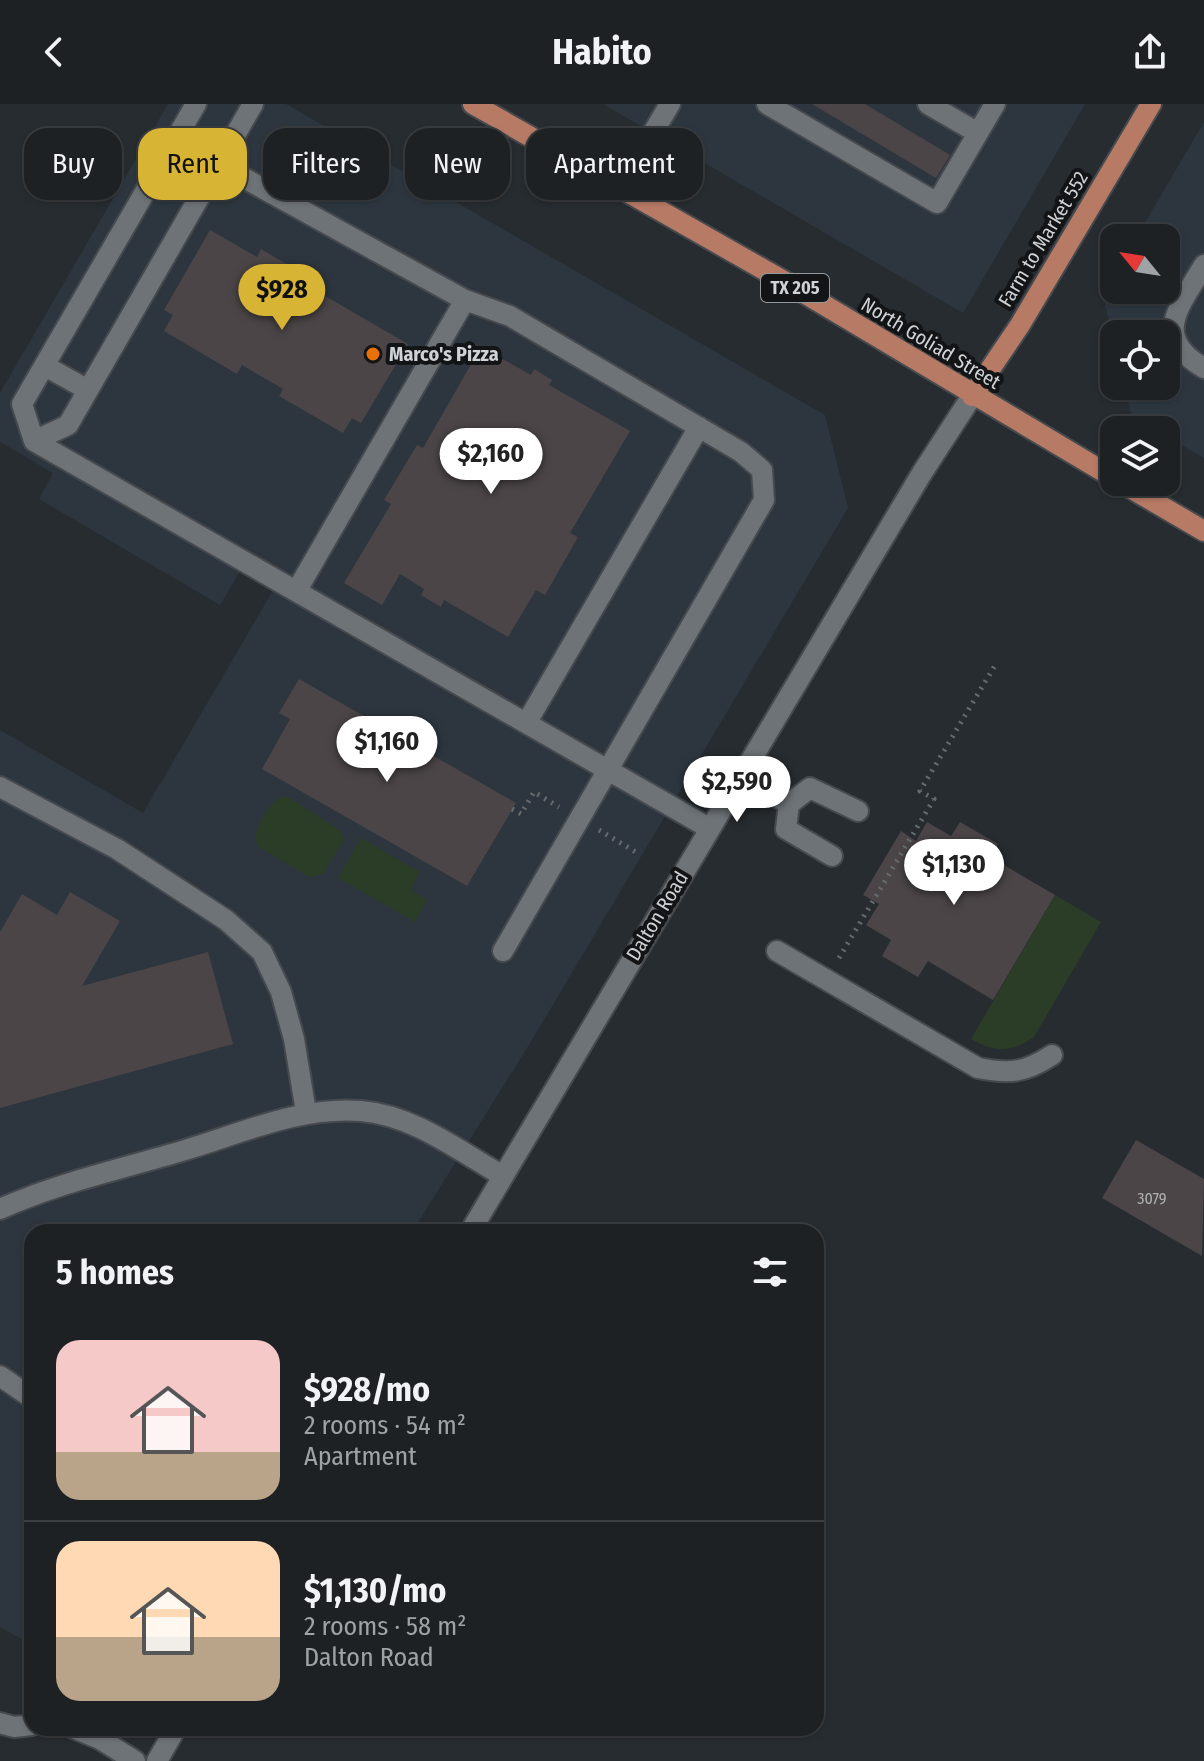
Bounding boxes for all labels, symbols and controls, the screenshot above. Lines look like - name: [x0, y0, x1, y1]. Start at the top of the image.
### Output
- icon: back: [32, 30, 76, 74]
- text: Habito: [552, 30, 652, 74]
- icon: share: [1128, 30, 1172, 74]
- chip: Buy: [24, 128, 122, 200]
- chip: Rent: [138, 128, 247, 200]
- chip: Filters: [263, 128, 389, 200]
- chip: New: [405, 128, 510, 200]
- chip: Apartment: [526, 128, 703, 200]
- street label: Farm to Market 552: [993, 167, 1093, 311]
- north arrow: [1100, 224, 1180, 304]
- map controls: [1100, 224, 1180, 496]
- pin: $928: [235, 264, 329, 332]
- text: $928: [256, 274, 308, 305]
- road number: TX 205: [761, 274, 829, 302]
- street label: North Goliad Street: [857, 292, 1005, 394]
- button: locate: [1100, 320, 1180, 400]
- place label: Marco's Pizza: [389, 342, 499, 366]
- marker: Marco's Pizza: [364, 345, 382, 363]
- button: layers: [1100, 416, 1180, 496]
- pin: $2,160: [426, 428, 556, 496]
- text: $2,160: [458, 438, 524, 469]
- pin: $1,160: [322, 716, 452, 784]
- text: $1,160: [354, 726, 420, 757]
- pin: $2,590: [672, 756, 802, 824]
- text: $2,590: [702, 766, 772, 797]
- pin: $1,130: [889, 839, 1019, 907]
- text: $1,130: [922, 849, 986, 880]
- street label: Dalton Road: [621, 867, 693, 965]
- house number: 3079: [1137, 1189, 1167, 1208]
- icon: filters: [748, 1250, 792, 1294]
- text: 5 homes: [56, 1252, 174, 1293]
- text: $928/mo: [304, 1369, 430, 1410]
- icon: home: [120, 1372, 216, 1468]
- text: 2 rooms · 54 m²: [304, 1410, 466, 1441]
- text: Apartment: [304, 1441, 417, 1472]
- text: $1,130/mo: [304, 1570, 446, 1611]
- icon: home: [120, 1573, 216, 1669]
- text: 2 rooms · 58 m²: [304, 1611, 466, 1642]
- text: Dalton Road: [304, 1642, 434, 1673]

